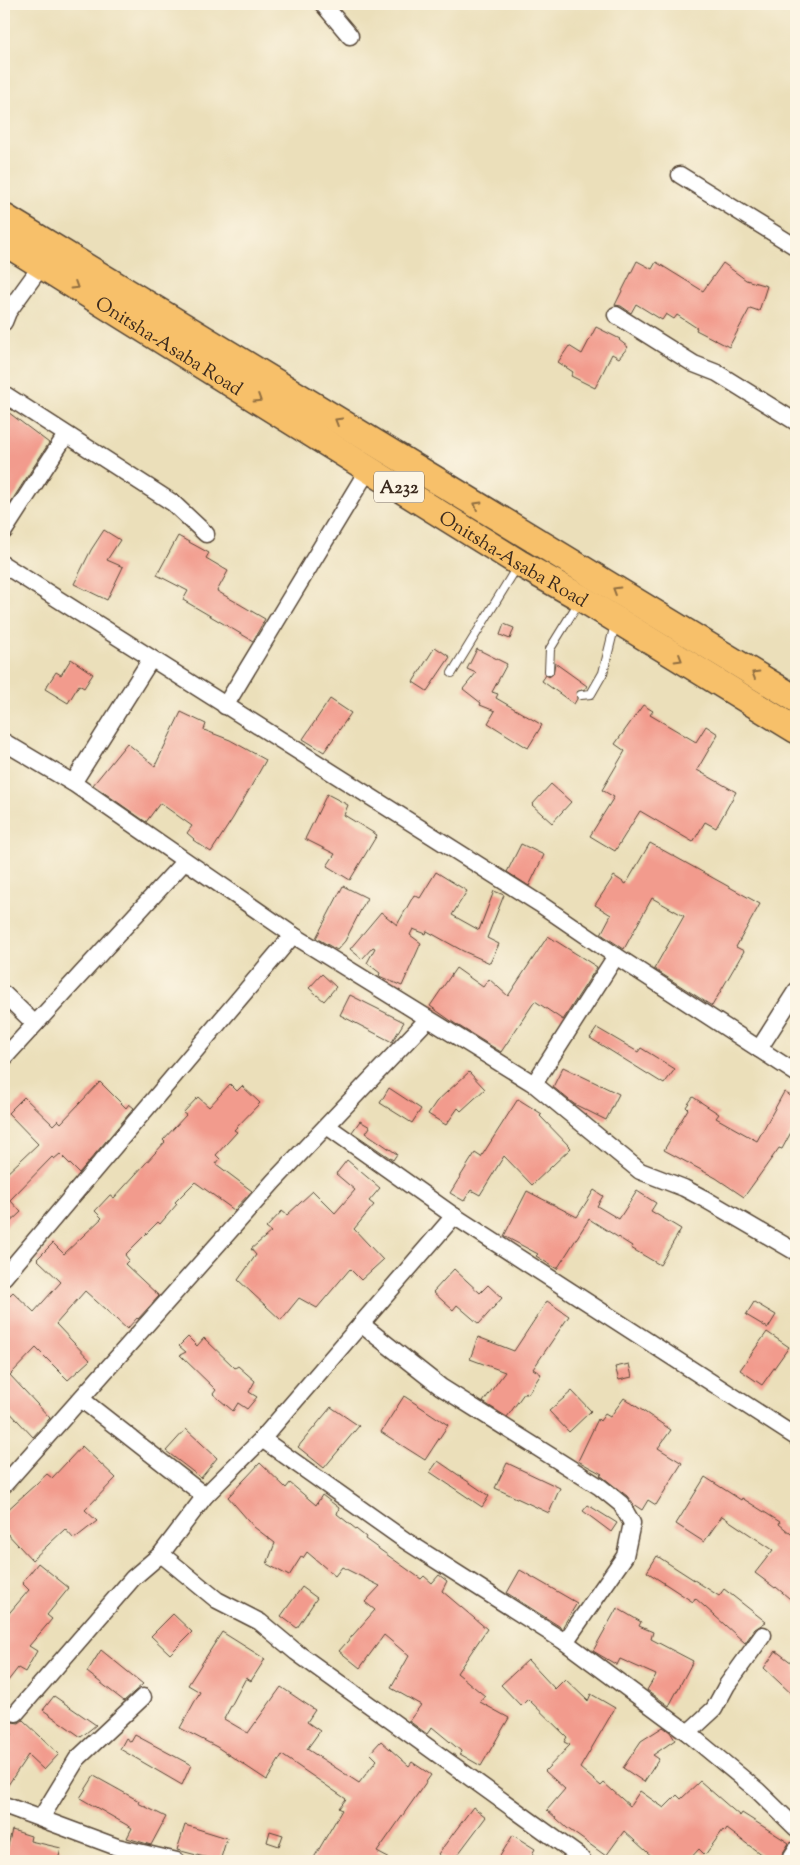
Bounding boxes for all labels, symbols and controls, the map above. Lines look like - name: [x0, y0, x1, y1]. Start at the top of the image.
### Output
- one-way arrow: [70, 279, 79, 289]
- street label: Onitsha-Asaba Road: [89, 291, 247, 404]
- one-way arrow: [252, 393, 261, 402]
- one-way arrow: [334, 417, 343, 427]
- road number: A232: [374, 472, 424, 502]
- one-way arrow: [473, 502, 482, 512]
- street label: Onitsha-Asaba Road: [433, 505, 593, 615]
- one-way arrow: [612, 586, 621, 596]
- one-way arrow: [674, 652, 683, 662]
- one-way arrow: [751, 671, 760, 681]

